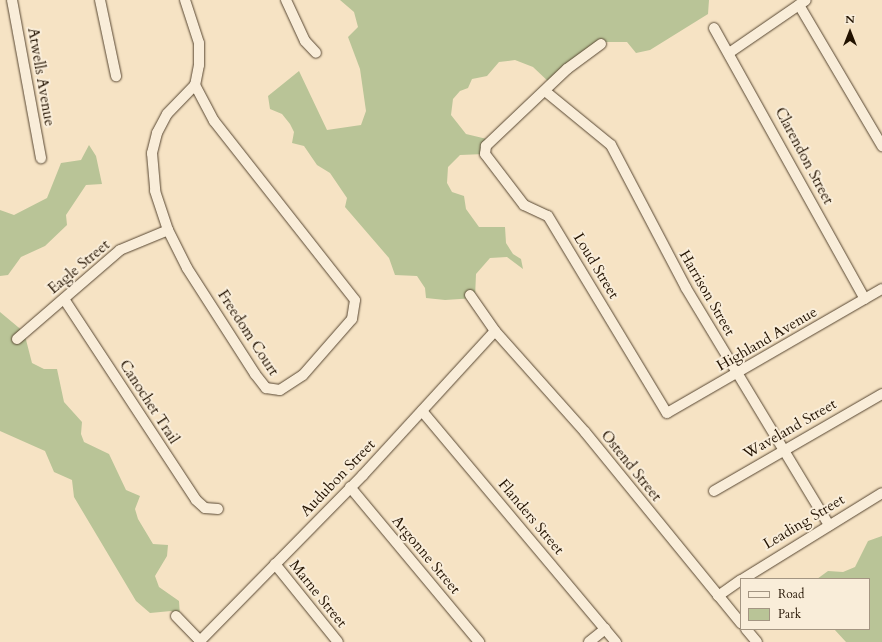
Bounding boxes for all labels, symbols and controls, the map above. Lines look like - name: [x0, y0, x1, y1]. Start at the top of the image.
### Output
- north arrow: [830, 12, 870, 52]
- text: N: [845, 12, 855, 27]
- street label: Atwells Avenue: [23, 26, 59, 128]
- street label: Clarendon Street: [771, 104, 837, 208]
- street label: Loud Street: [569, 230, 623, 302]
- street label: Eagle Street: [45, 236, 113, 298]
- street label: Harrison Street: [675, 247, 739, 339]
- street label: Freedom Court: [214, 287, 282, 379]
- street label: Highland Avenue: [714, 303, 820, 375]
- street label: Canochet Trail: [115, 357, 183, 447]
- street label: Waveland Street: [740, 395, 840, 463]
- street label: Ostend Street: [597, 427, 665, 505]
- street label: Audubon Street: [297, 436, 379, 520]
- street label: Flanders Street: [494, 476, 568, 558]
- street label: Leading Street: [760, 491, 848, 553]
- street label: Argonne Street: [388, 512, 464, 598]
- street label: Marne Street: [285, 557, 351, 631]
- legend: [740, 578, 870, 630]
- text: Road: [778, 586, 804, 602]
- text: Park: [778, 606, 801, 622]

